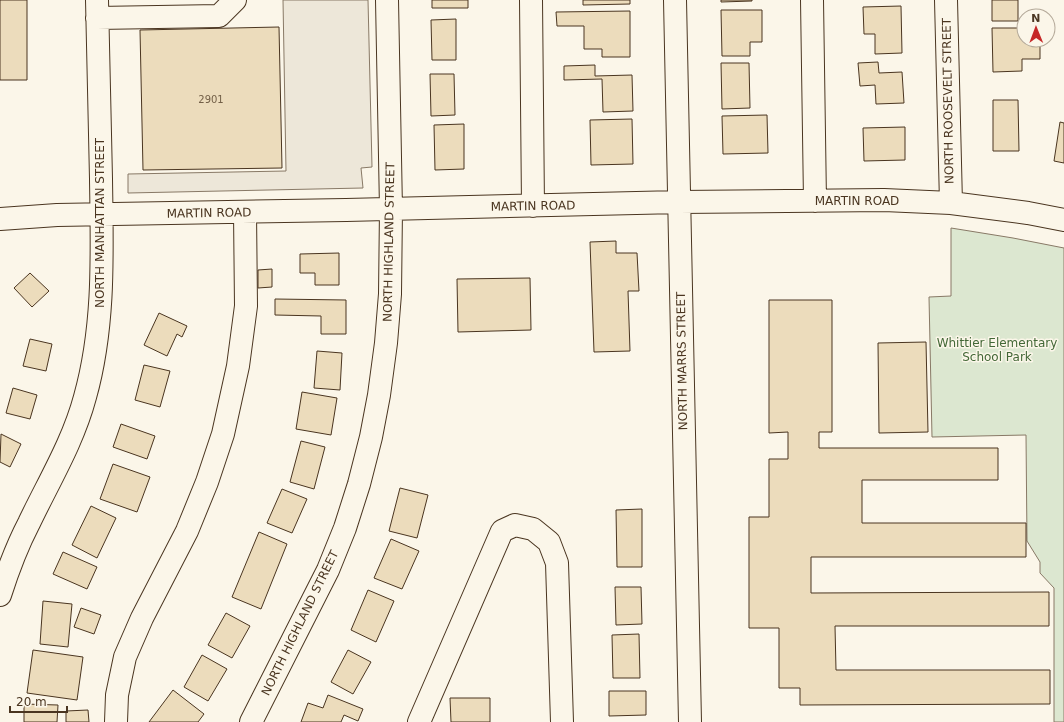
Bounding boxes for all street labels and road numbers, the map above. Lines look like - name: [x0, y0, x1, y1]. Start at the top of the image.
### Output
- street label: NORTH ROOSEVELT STREET: [940, 17, 956, 184]
- street label: NORTH MANHATTAN STREET: [93, 137, 107, 308]
- street label: NORTH HIGHLAND STREET: [381, 161, 397, 322]
- street label: MARTIN ROAD: [815, 194, 899, 208]
- street label: MARTIN ROAD: [491, 198, 575, 214]
- street label: MARTIN ROAD: [167, 205, 251, 221]
- street label: NORTH MARRS STREET: [674, 291, 690, 430]
- street label: NORTH HIGHLAND STREET: [259, 547, 342, 698]

